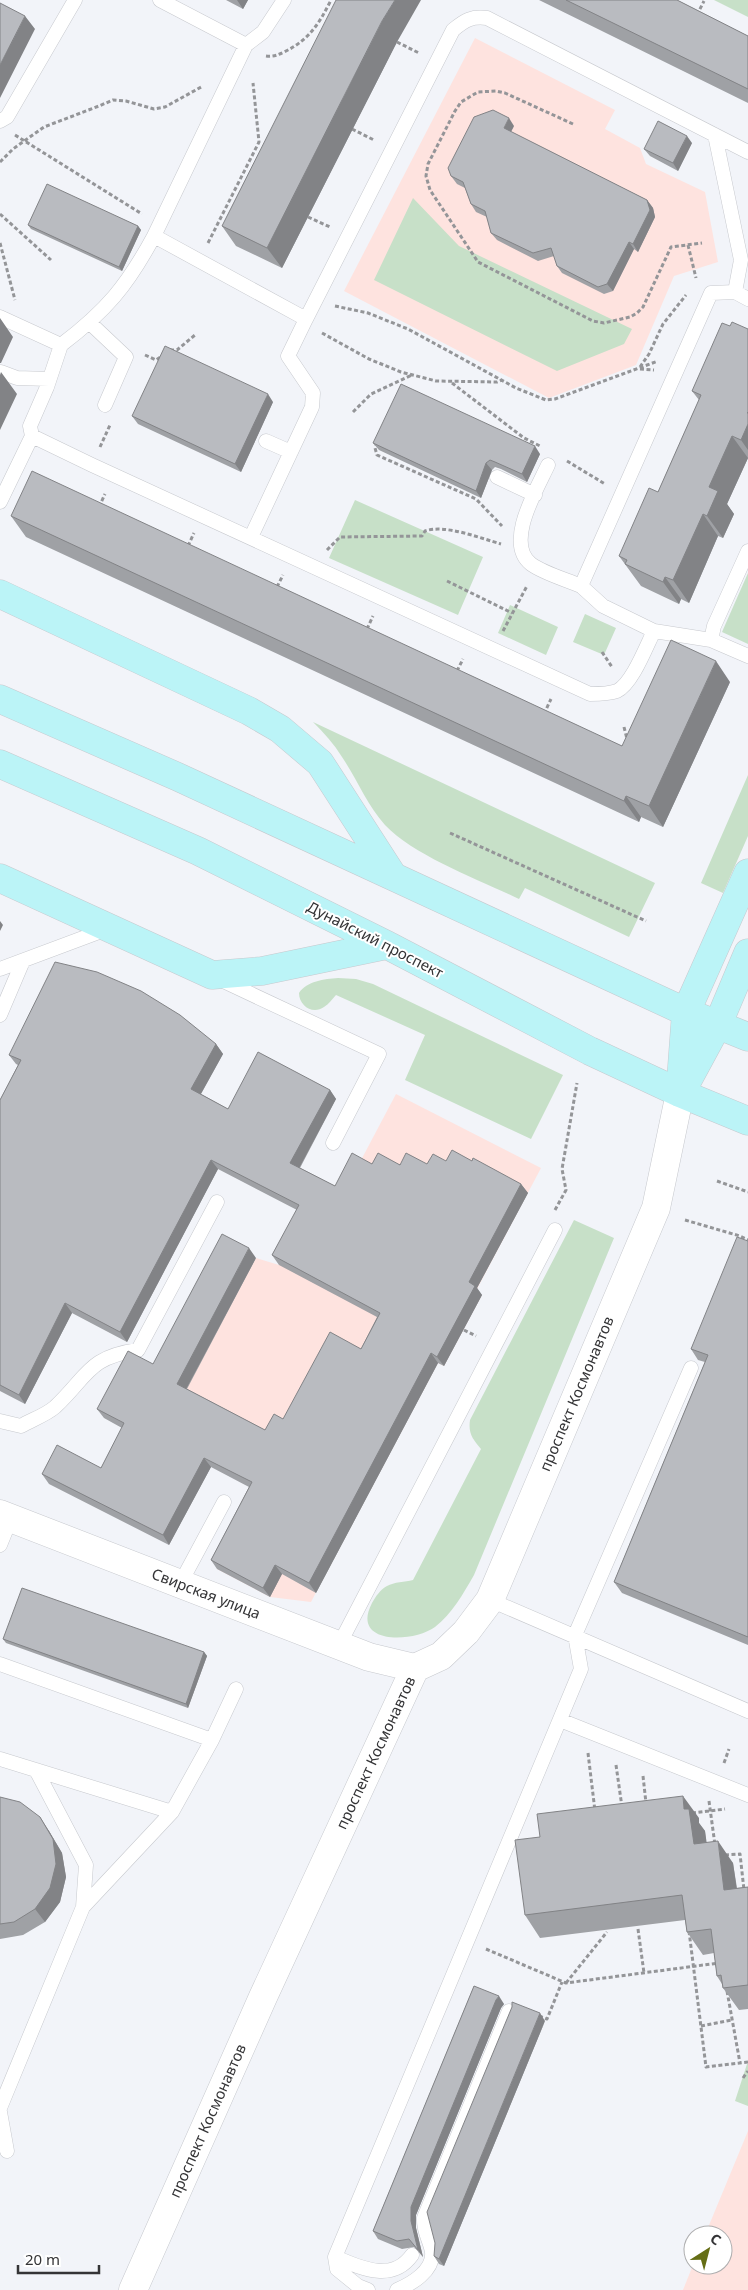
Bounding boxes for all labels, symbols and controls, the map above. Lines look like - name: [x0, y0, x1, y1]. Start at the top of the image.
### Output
- street label: Дунайский проспект: [304, 896, 447, 982]
- street label: проспект Космонавтов: [534, 1313, 618, 1474]
- street label: Свирская улица: [149, 1563, 264, 1623]
- street label: проспект Космонавтов: [331, 1673, 419, 1832]
- street label: проспект Космонавтов: [164, 2040, 250, 2201]
- north arrow: [683, 2225, 733, 2275]
- text: С: [707, 2229, 725, 2249]
- scale bar: [18, 2242, 99, 2274]
- text: 20 m: [25, 2249, 60, 2269]

